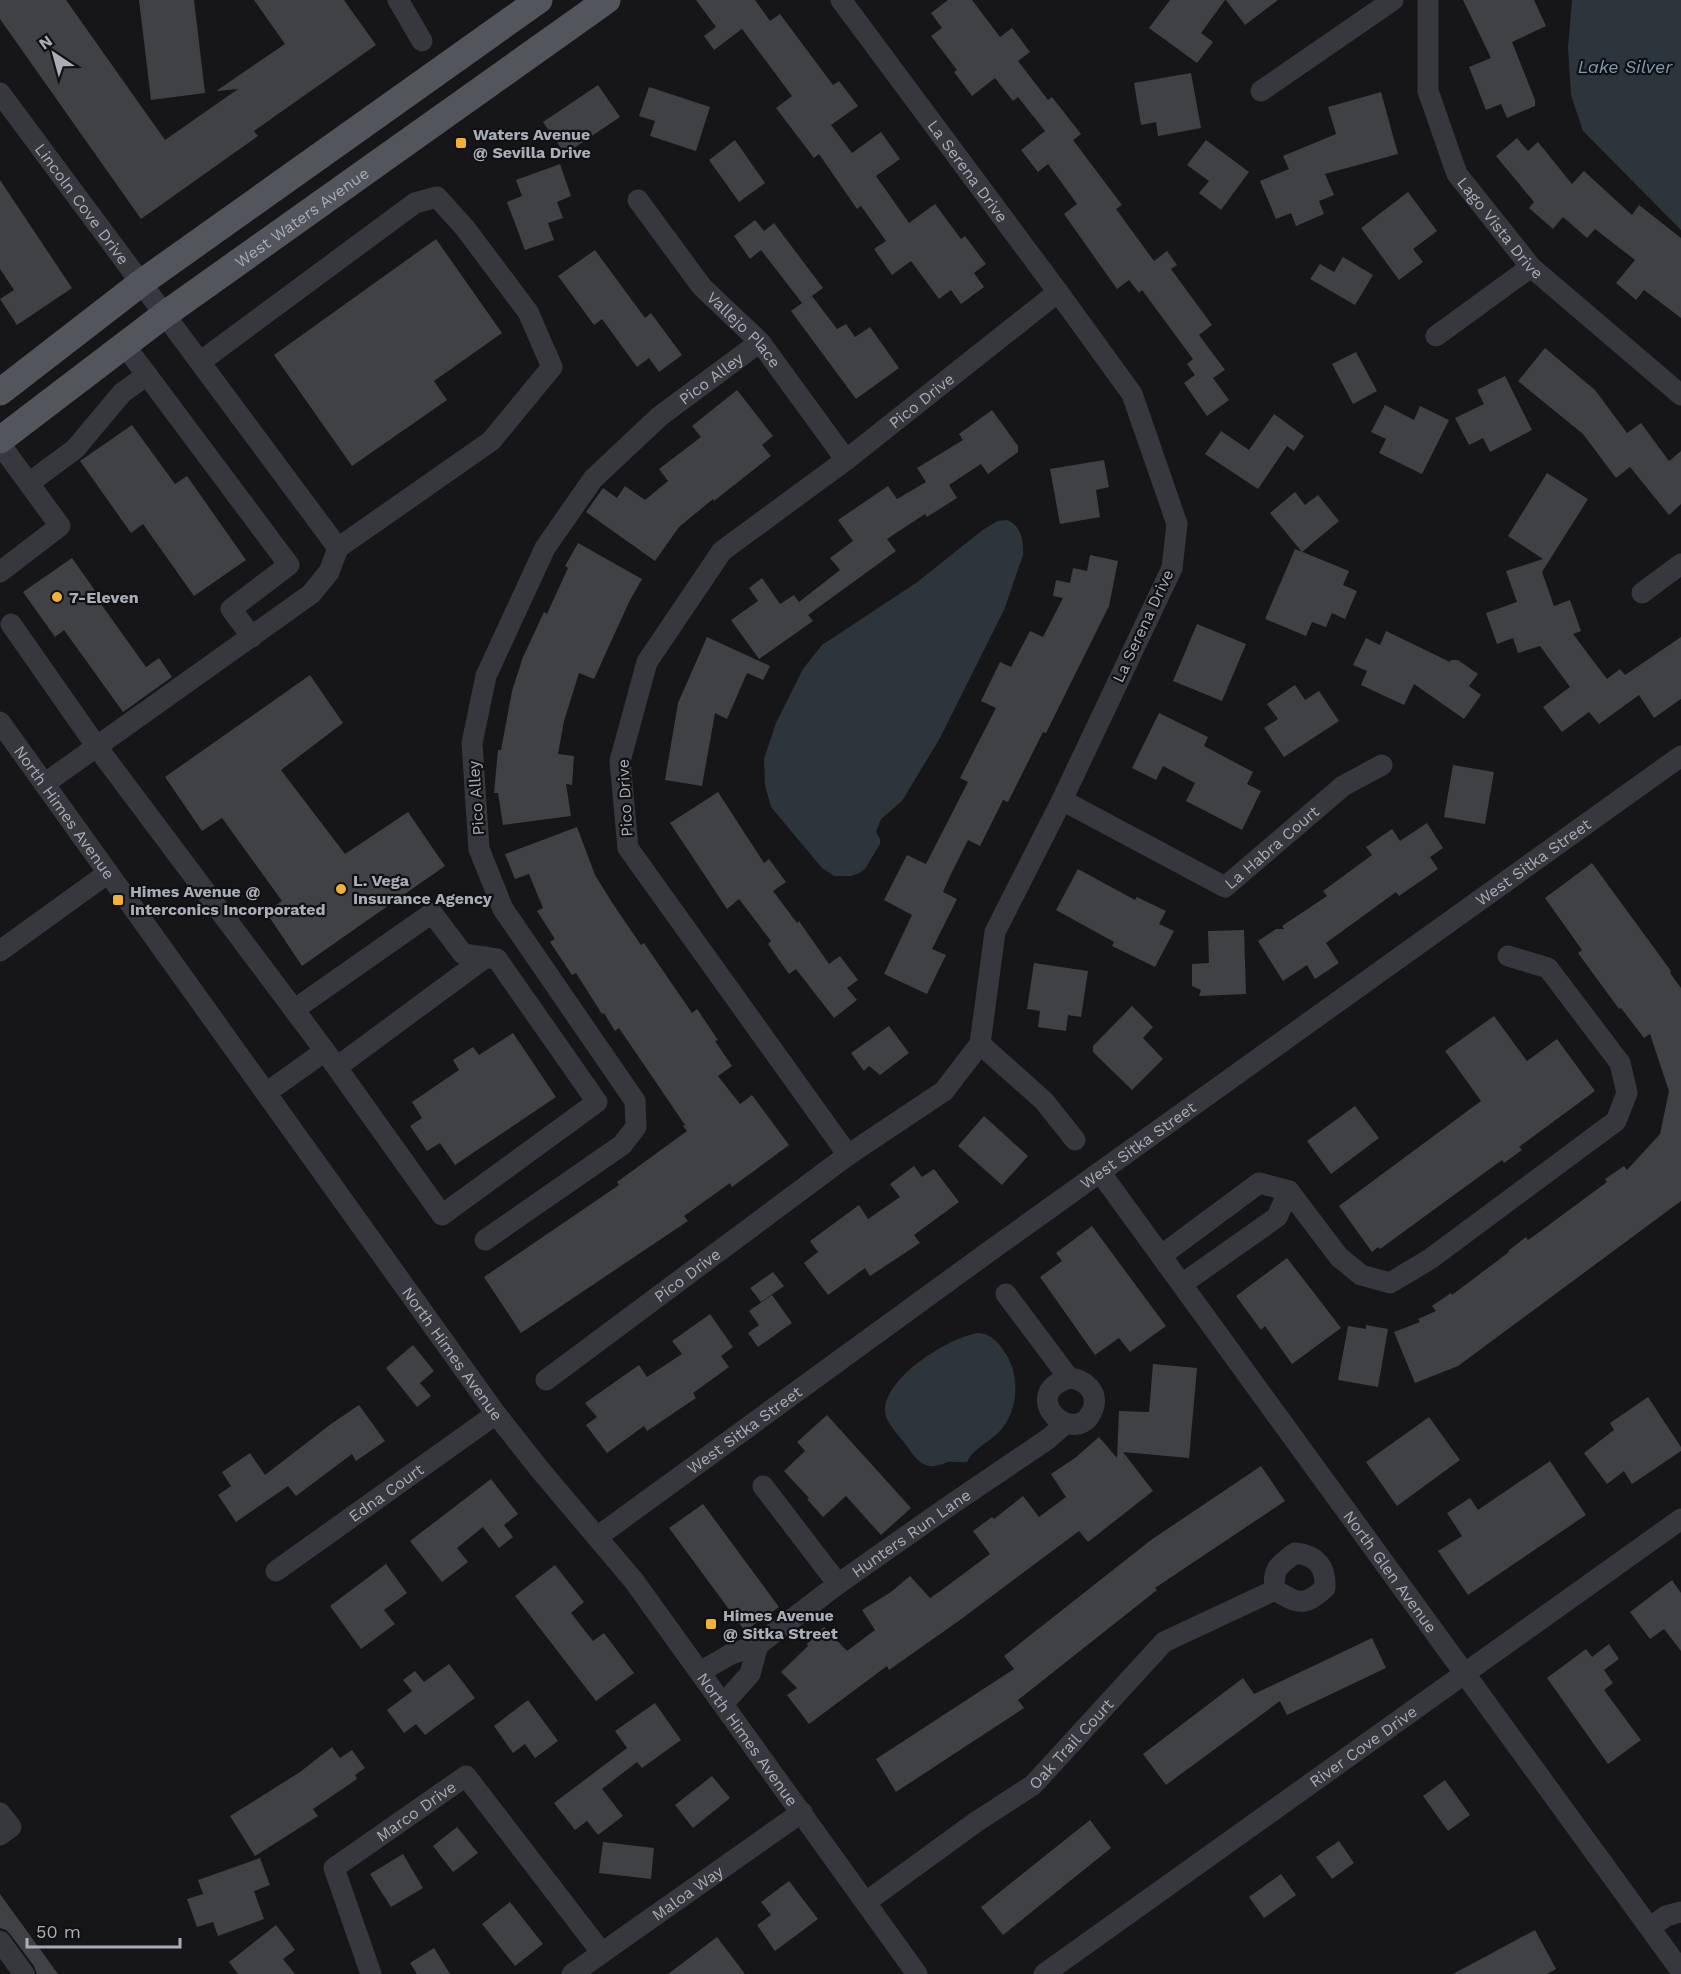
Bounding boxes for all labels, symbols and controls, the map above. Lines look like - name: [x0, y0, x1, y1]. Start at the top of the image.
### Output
- north arrow: [24, 24, 84, 84]
- text: N: [35, 31, 56, 53]
- water label: Lake Silver: [1578, 56, 1673, 77]
- street label: La Serena Drive: [924, 116, 1012, 226]
- place label: Waters Avenue @ Sevilla Drive: [473, 125, 591, 162]
- marker: Waters Avenue @ Sevilla Drive: [454, 136, 468, 150]
- street label: Lincoln Cove Drive: [31, 139, 133, 268]
- street label: West Waters Avenue: [231, 163, 372, 271]
- street label: Lago Vista Drive: [1454, 173, 1547, 283]
- street label: Vallejo Place: [703, 287, 785, 371]
- street label: Pico Alley: [675, 348, 747, 408]
- street label: Pico Drive: [885, 369, 958, 432]
- street label: La Serena Drive: [1108, 566, 1178, 686]
- place label: 7-Eleven: [69, 588, 139, 607]
- marker: 7-Eleven: [50, 590, 64, 604]
- street label: North Himes Avenue: [10, 742, 119, 883]
- street label: Pico Alley: [464, 759, 488, 836]
- street label: Pico Drive: [613, 759, 637, 837]
- street label: La Habra Court: [1220, 801, 1323, 893]
- street label: West Sitka Street: [1472, 814, 1595, 910]
- place label: L. Vega Insurance Agency: [353, 871, 493, 908]
- place label: Himes Avenue @ Interconics Incorporated: [130, 882, 326, 919]
- marker: L. Vega Insurance Agency: [334, 882, 348, 896]
- marker: Himes Avenue @ Interconics Incorporated: [111, 893, 125, 907]
- street label: West Sitka Street: [1077, 1097, 1199, 1193]
- street label: Pico Drive: [650, 1244, 724, 1306]
- street label: North Himes Avenue: [398, 1283, 507, 1424]
- street label: West Sitka Street: [683, 1382, 805, 1478]
- street label: Edna Court: [345, 1459, 427, 1526]
- street label: Hunters Run Lane: [848, 1485, 974, 1581]
- street label: North Glen Avenue: [1340, 1507, 1441, 1636]
- place label: Himes Avenue @ Sitka Street: [723, 1606, 838, 1643]
- marker: Himes Avenue @ Sitka Street: [704, 1617, 718, 1631]
- street label: North Himes Avenue: [694, 1669, 802, 1810]
- street label: Oak Trail Court: [1025, 1694, 1117, 1793]
- street label: River Cove Drive: [1306, 1701, 1420, 1791]
- street label: Marco Drive: [372, 1777, 459, 1845]
- street label: Maloa Way: [648, 1861, 727, 1924]
- scale bar: [27, 1911, 180, 1949]
- text: 50 m: [36, 1921, 81, 1942]

